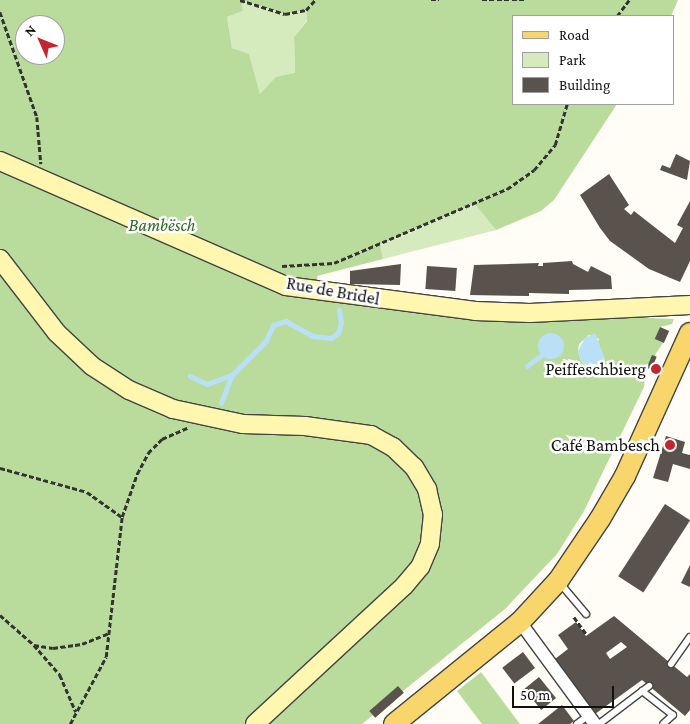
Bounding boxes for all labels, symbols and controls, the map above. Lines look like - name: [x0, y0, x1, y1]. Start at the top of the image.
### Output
- north arrow: [15, 15, 65, 65]
- legend: [512, 15, 675, 105]
- text: N: [21, 21, 39, 39]
- text: Road: [559, 27, 589, 43]
- text: Park: [559, 52, 586, 68]
- text: Building: [559, 77, 610, 93]
- park label: Bambësch: [129, 214, 195, 236]
- street label: Rue de Bridel: [285, 272, 381, 310]
- place label: Peiffeschbierg: [545, 358, 646, 380]
- marker: Peiffeschbierg: [650, 363, 662, 375]
- place label: Café Bambesch: [551, 434, 660, 456]
- marker: Café Bambesch: [664, 439, 676, 451]
- scale bar: [515, 676, 618, 708]
- text: 50 m: [520, 687, 550, 703]

